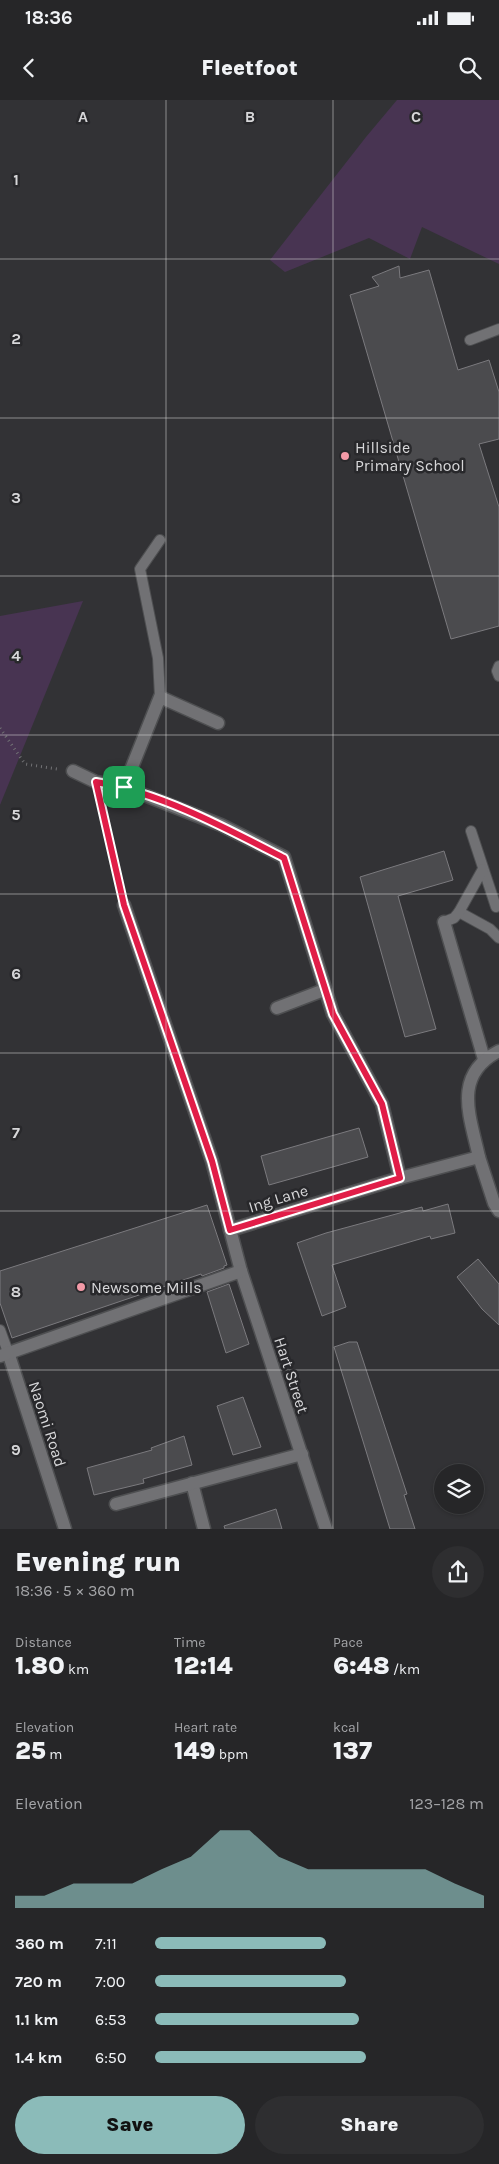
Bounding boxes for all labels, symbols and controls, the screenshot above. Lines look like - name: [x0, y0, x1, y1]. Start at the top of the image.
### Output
- text: 18:36: [25, 7, 73, 29]
- icon: back: [15, 54, 43, 82]
- icon: search: [456, 54, 484, 82]
- text: Fleetfoot: [201, 55, 298, 81]
- text: A: [78, 107, 88, 126]
- text: B: [245, 107, 255, 126]
- text: C: [411, 107, 421, 126]
- text: 1: [13, 170, 19, 189]
- text: 2: [11, 329, 21, 348]
- place label: Hillside Primary School: [355, 438, 465, 475]
- marker: Hillside Primary School: [339, 450, 351, 462]
- text: 3: [11, 488, 21, 507]
- text: 4: [11, 646, 21, 665]
- pin: [103, 766, 145, 808]
- icon: arrive: [110, 773, 138, 801]
- text: 5: [11, 805, 21, 824]
- text: 6: [11, 964, 21, 983]
- text: 7: [12, 1123, 20, 1142]
- street label: Ing Lane: [246, 1180, 310, 1217]
- place label: Newsome Mills: [91, 1278, 202, 1297]
- marker: Newsome Mills: [75, 1281, 87, 1293]
- text: 8: [11, 1282, 21, 1301]
- street label: Hart Street: [270, 1335, 313, 1416]
- street label: Naomi Road: [25, 1379, 70, 1469]
- text: 9: [11, 1440, 21, 1459]
- map controls: [434, 1464, 484, 1514]
- button: layers: [434, 1464, 484, 1514]
- text: Evening run: [15, 1545, 181, 1578]
- button: share: [432, 1546, 484, 1598]
- text: 18:36 · 5 × 360 m: [15, 1581, 135, 1600]
- text: Distance: [15, 1634, 72, 1651]
- text: Time: [174, 1634, 205, 1651]
- text: Pace: [333, 1634, 363, 1651]
- text: 1.80: [15, 1651, 65, 1680]
- text: 12:14: [174, 1651, 233, 1680]
- text: 6:48: [333, 1651, 390, 1680]
- text: km: [65, 1661, 89, 1678]
- text: /km: [390, 1661, 420, 1678]
- text: Elevation: [15, 1719, 74, 1736]
- text: Heart rate: [174, 1719, 237, 1736]
- text: kcal: [333, 1719, 360, 1736]
- text: 25: [15, 1736, 46, 1765]
- text: 149: [174, 1736, 215, 1765]
- text: 137: [333, 1736, 372, 1765]
- text: m: [46, 1746, 62, 1763]
- text: bpm: [215, 1746, 248, 1763]
- text: Elevation: [15, 1794, 83, 1813]
- text: 123–128 m: [409, 1794, 484, 1813]
- text: 360 m: [15, 1934, 64, 1953]
- text: 7:11: [95, 1934, 117, 1953]
- text: 720 m: [15, 1972, 62, 1991]
- text: 7:00: [95, 1972, 125, 1991]
- text: 1.1 km: [15, 2010, 59, 2029]
- text: 6:53: [95, 2010, 126, 2029]
- text: 1.4 km: [15, 2048, 62, 2067]
- text: 6:50: [95, 2048, 126, 2067]
- button: Save: [15, 2096, 245, 2154]
- button: Share: [255, 2096, 484, 2154]

